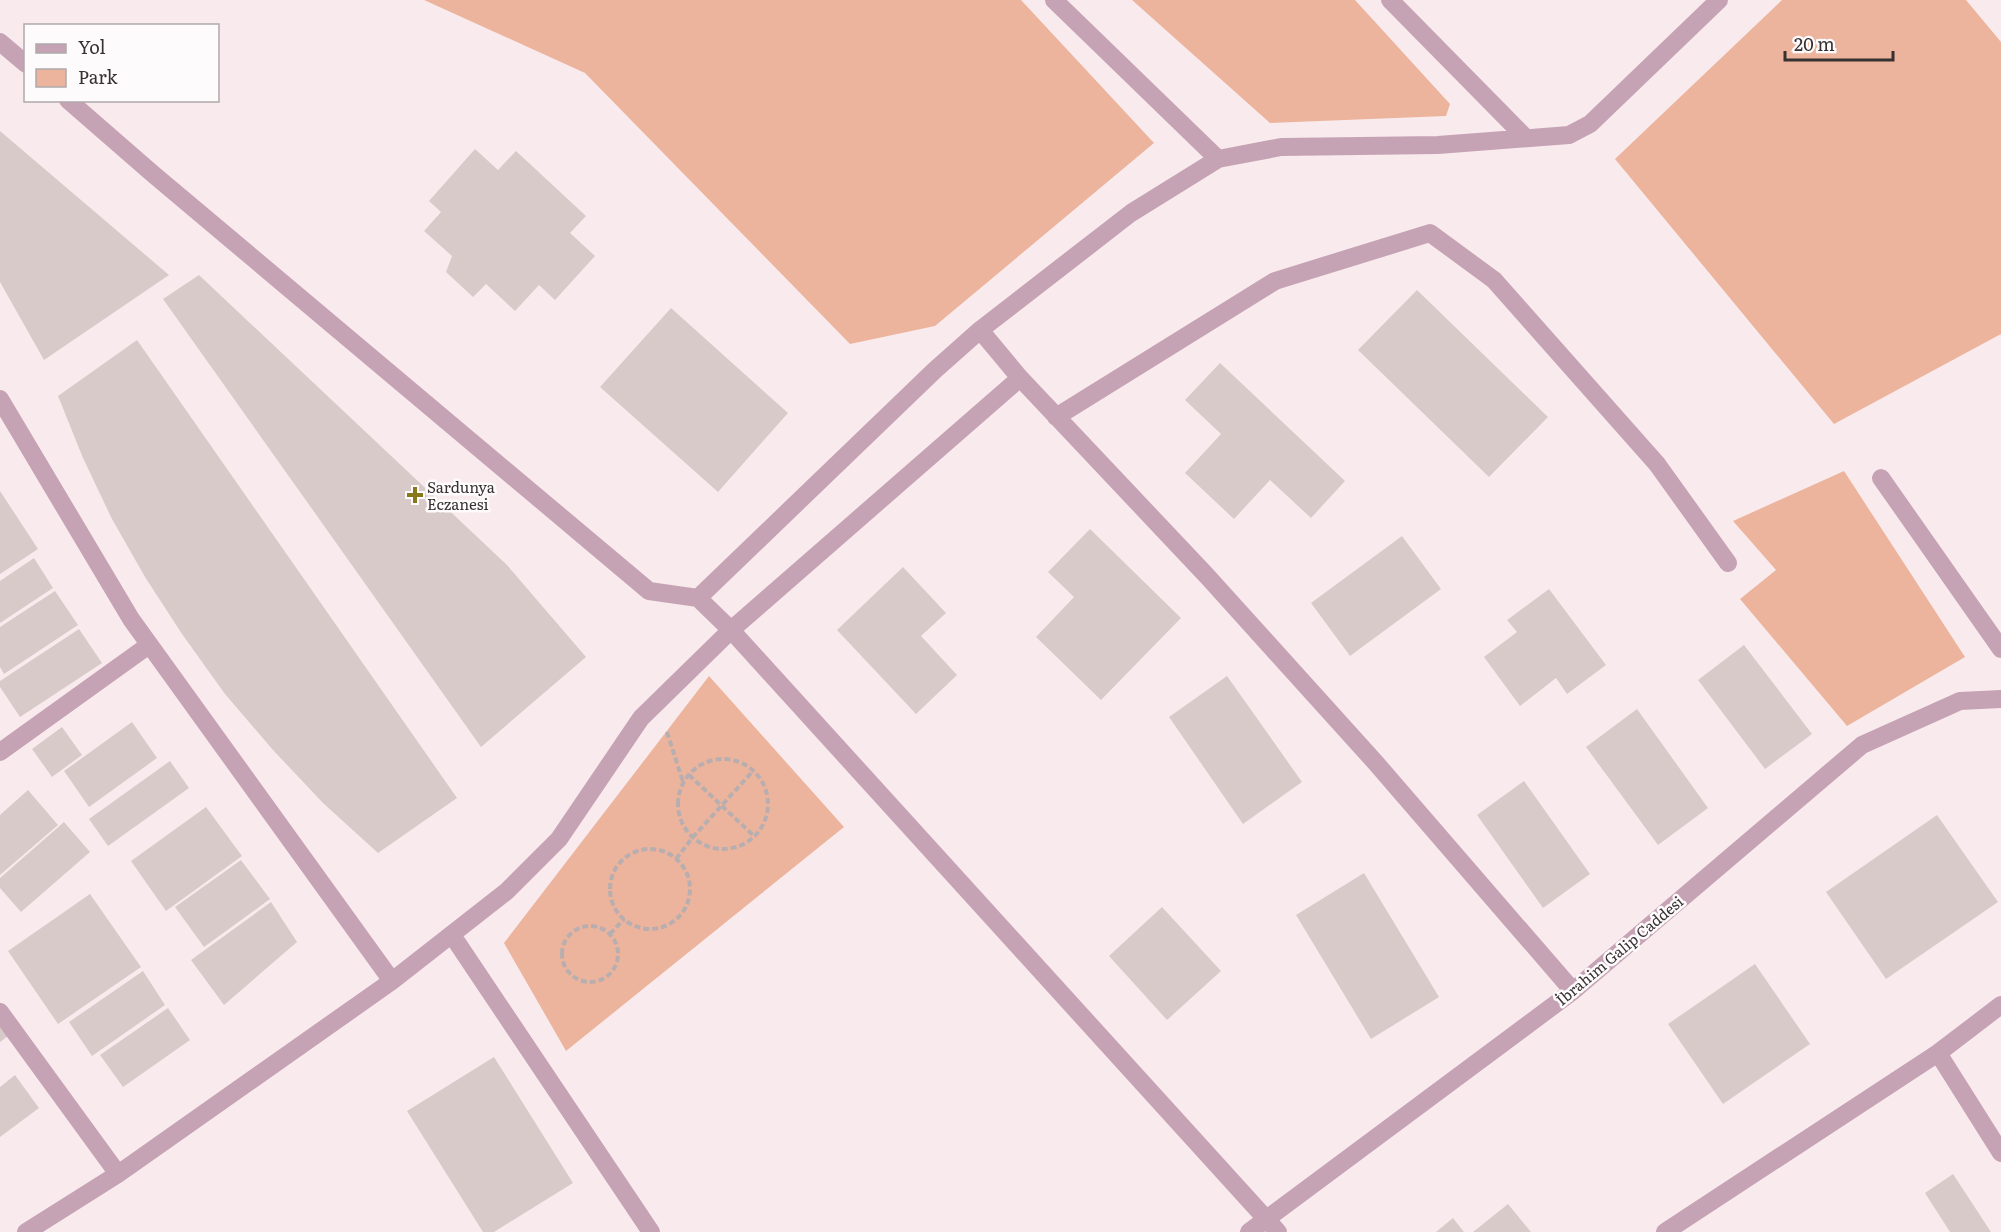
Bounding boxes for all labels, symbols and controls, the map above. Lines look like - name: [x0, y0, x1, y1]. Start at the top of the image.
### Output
- legend: [24, 24, 219, 102]
- scale bar: [1785, 24, 1893, 62]
- text: 20 m: [1794, 30, 1835, 57]
- text: Yol: [78, 33, 106, 60]
- text: Park: [78, 63, 119, 90]
- place label: Sardunya Eczanesi: [427, 475, 496, 515]
- marker: Sardunya Eczanesi: [408, 488, 422, 502]
- street label: İbrahim Galip Caddesi: [1550, 890, 1688, 1010]

